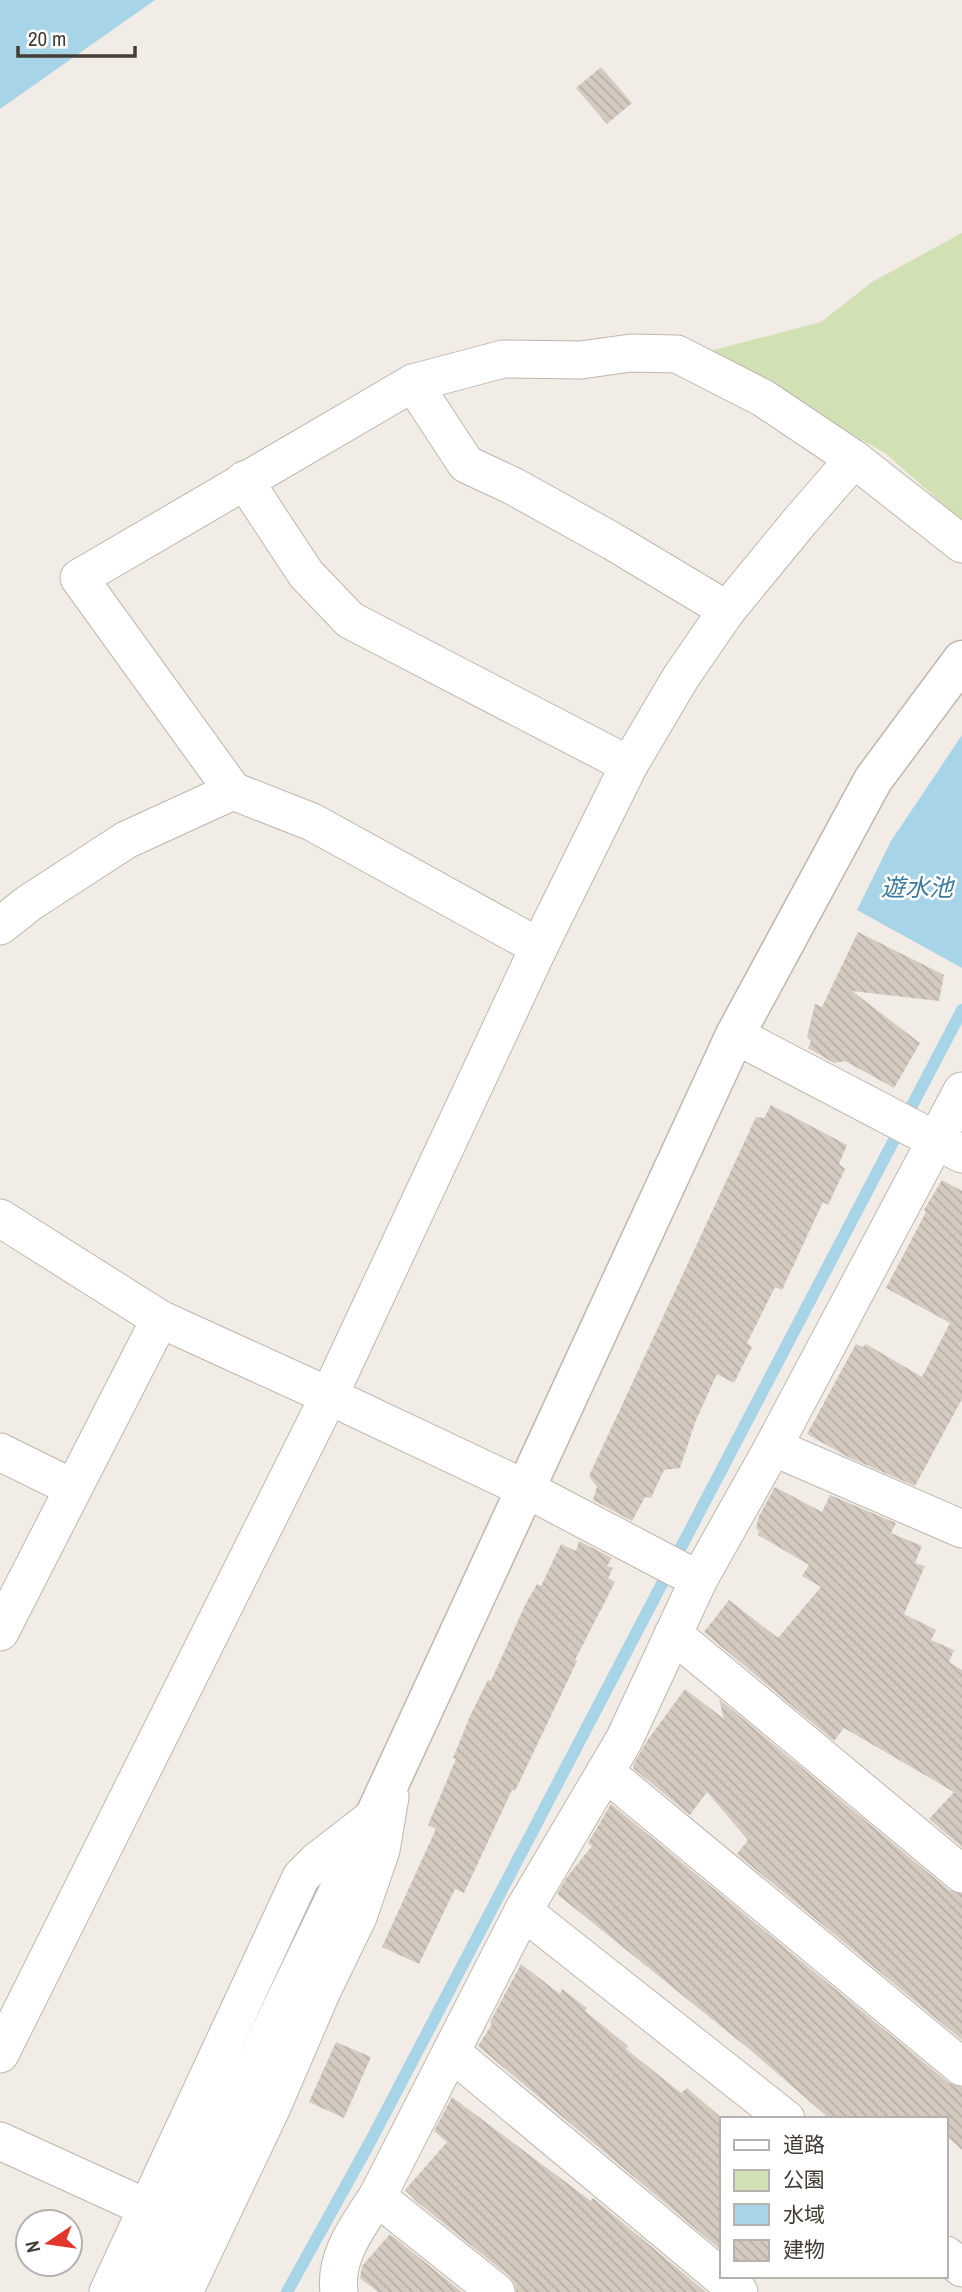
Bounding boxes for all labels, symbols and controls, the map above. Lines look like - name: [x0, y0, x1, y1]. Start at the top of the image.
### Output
- scale bar: [18, 14, 135, 58]
- text: 20 m: [28, 24, 66, 53]
- water label: 遊水池: [881, 871, 955, 903]
- legend: [720, 2117, 948, 2278]
- text: 道路: [783, 2130, 825, 2159]
- text: 公園: [783, 2165, 825, 2194]
- text: 水域: [783, 2200, 825, 2229]
- north arrow: [14, 2208, 84, 2278]
- text: 建物: [783, 2235, 825, 2264]
- text: N: [19, 2238, 46, 2255]

